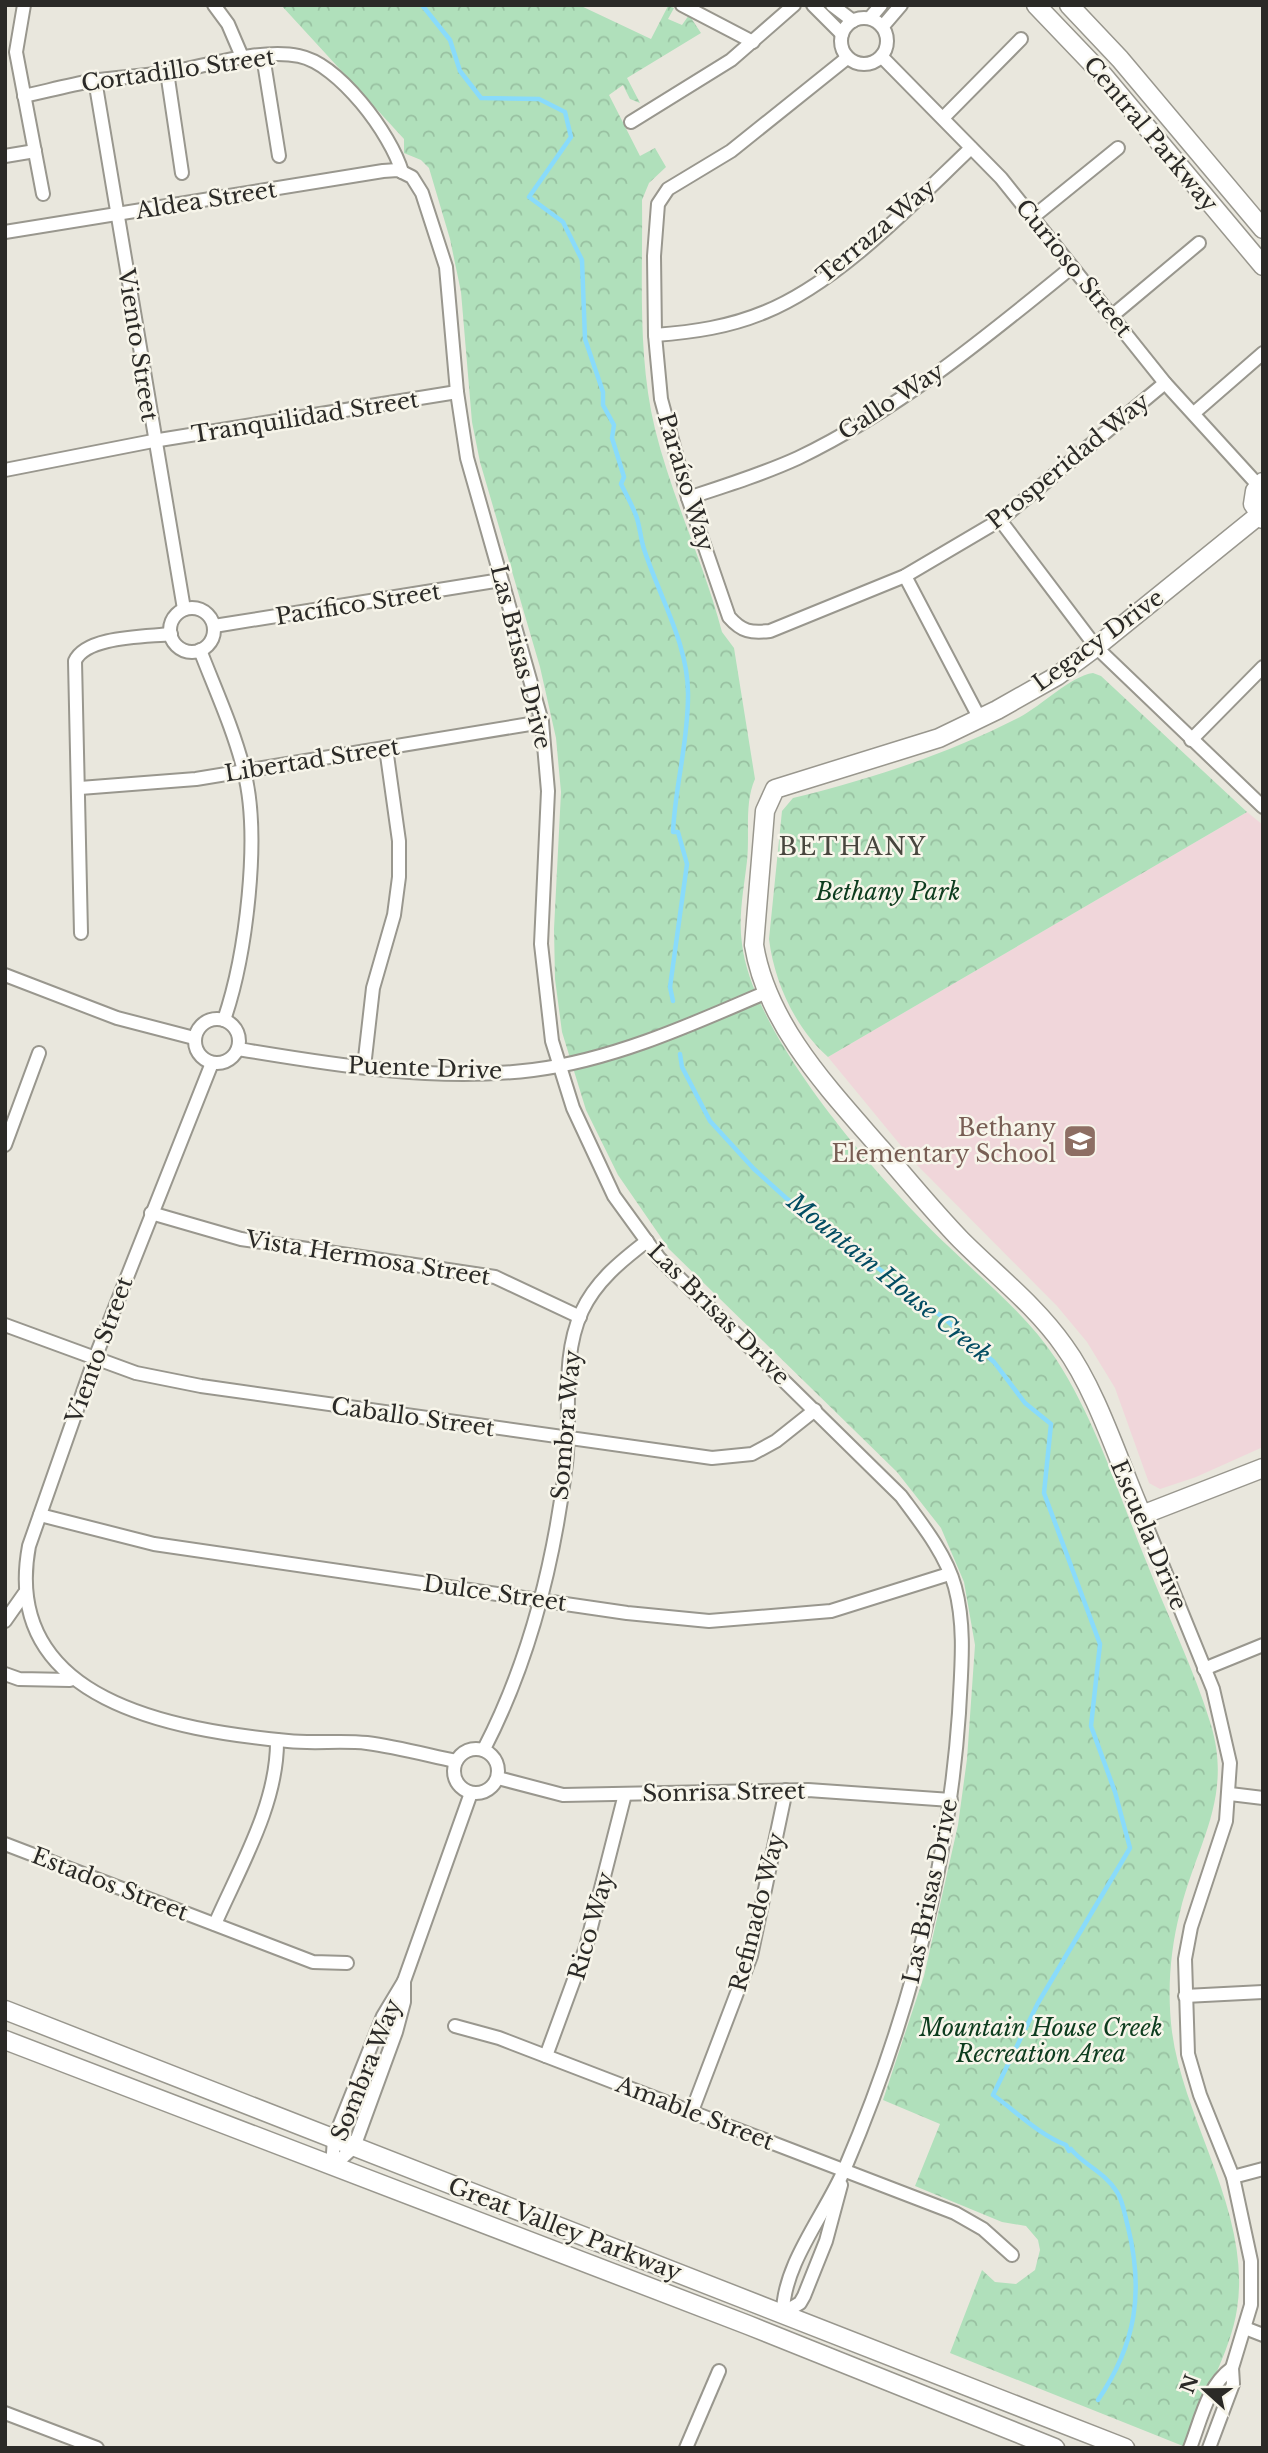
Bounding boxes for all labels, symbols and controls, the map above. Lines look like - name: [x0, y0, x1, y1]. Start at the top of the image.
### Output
- street label: Cortadillo Street: [79, 43, 277, 97]
- street label: Central Parkway: [1078, 51, 1224, 217]
- street label: Terraza Way: [811, 173, 941, 289]
- street label: Aldea Street: [133, 175, 279, 225]
- street label: Curioso Street: [1010, 194, 1138, 343]
- street label: Viento Street: [112, 266, 164, 424]
- street label: Gallo Way: [833, 356, 949, 446]
- street label: Tranquilidad Street: [189, 385, 421, 449]
- street label: Prosperidad Way: [981, 387, 1155, 535]
- street label: Paraíso Way: [652, 410, 720, 555]
- street label: Las Brisas Drive: [485, 562, 557, 752]
- street label: Pacífico Street: [274, 577, 443, 631]
- street label: Legacy Drive: [1027, 583, 1169, 697]
- street label: Libertad Street: [223, 732, 402, 788]
- district label: BETHANY: [779, 832, 927, 861]
- park label: Bethany Park: [815, 878, 960, 906]
- street label: Puente Drive: [347, 1051, 503, 1085]
- place label: Bethany Elementary School: [831, 1114, 1056, 1168]
- school or university icon: Bethany Elementary School: [1061, 1122, 1099, 1160]
- water label: Mountain House Creek: [781, 1186, 997, 1369]
- street label: Vista Hermosa Street: [243, 1225, 493, 1291]
- street label: Las Brisas Drive: [642, 1237, 796, 1391]
- street label: Viento Street: [59, 1272, 139, 1428]
- street label: Sombra Way: [545, 1348, 587, 1501]
- street label: Caballo Street: [329, 1392, 497, 1442]
- street label: Escuela Drive: [1105, 1456, 1193, 1614]
- street label: Dulce Street: [421, 1569, 569, 1617]
- street label: Sonrisa Street: [642, 1777, 806, 1807]
- street label: Las Brisas Drive: [897, 1796, 963, 1986]
- street label: Refinado Way: [724, 1829, 790, 1994]
- street label: Estados Street: [28, 1841, 192, 1927]
- street label: Rico Way: [562, 1869, 620, 1983]
- street label: Sombra Way: [325, 1995, 407, 2145]
- park label: Mountain House Creek Recreation Area: [918, 2014, 1163, 2068]
- street label: Amable Street: [611, 2070, 778, 2156]
- street label: Great Valley Parkway: [444, 2172, 686, 2287]
- north arrow: [1170, 2355, 1240, 2425]
- text: N: [1176, 2372, 1204, 2397]

